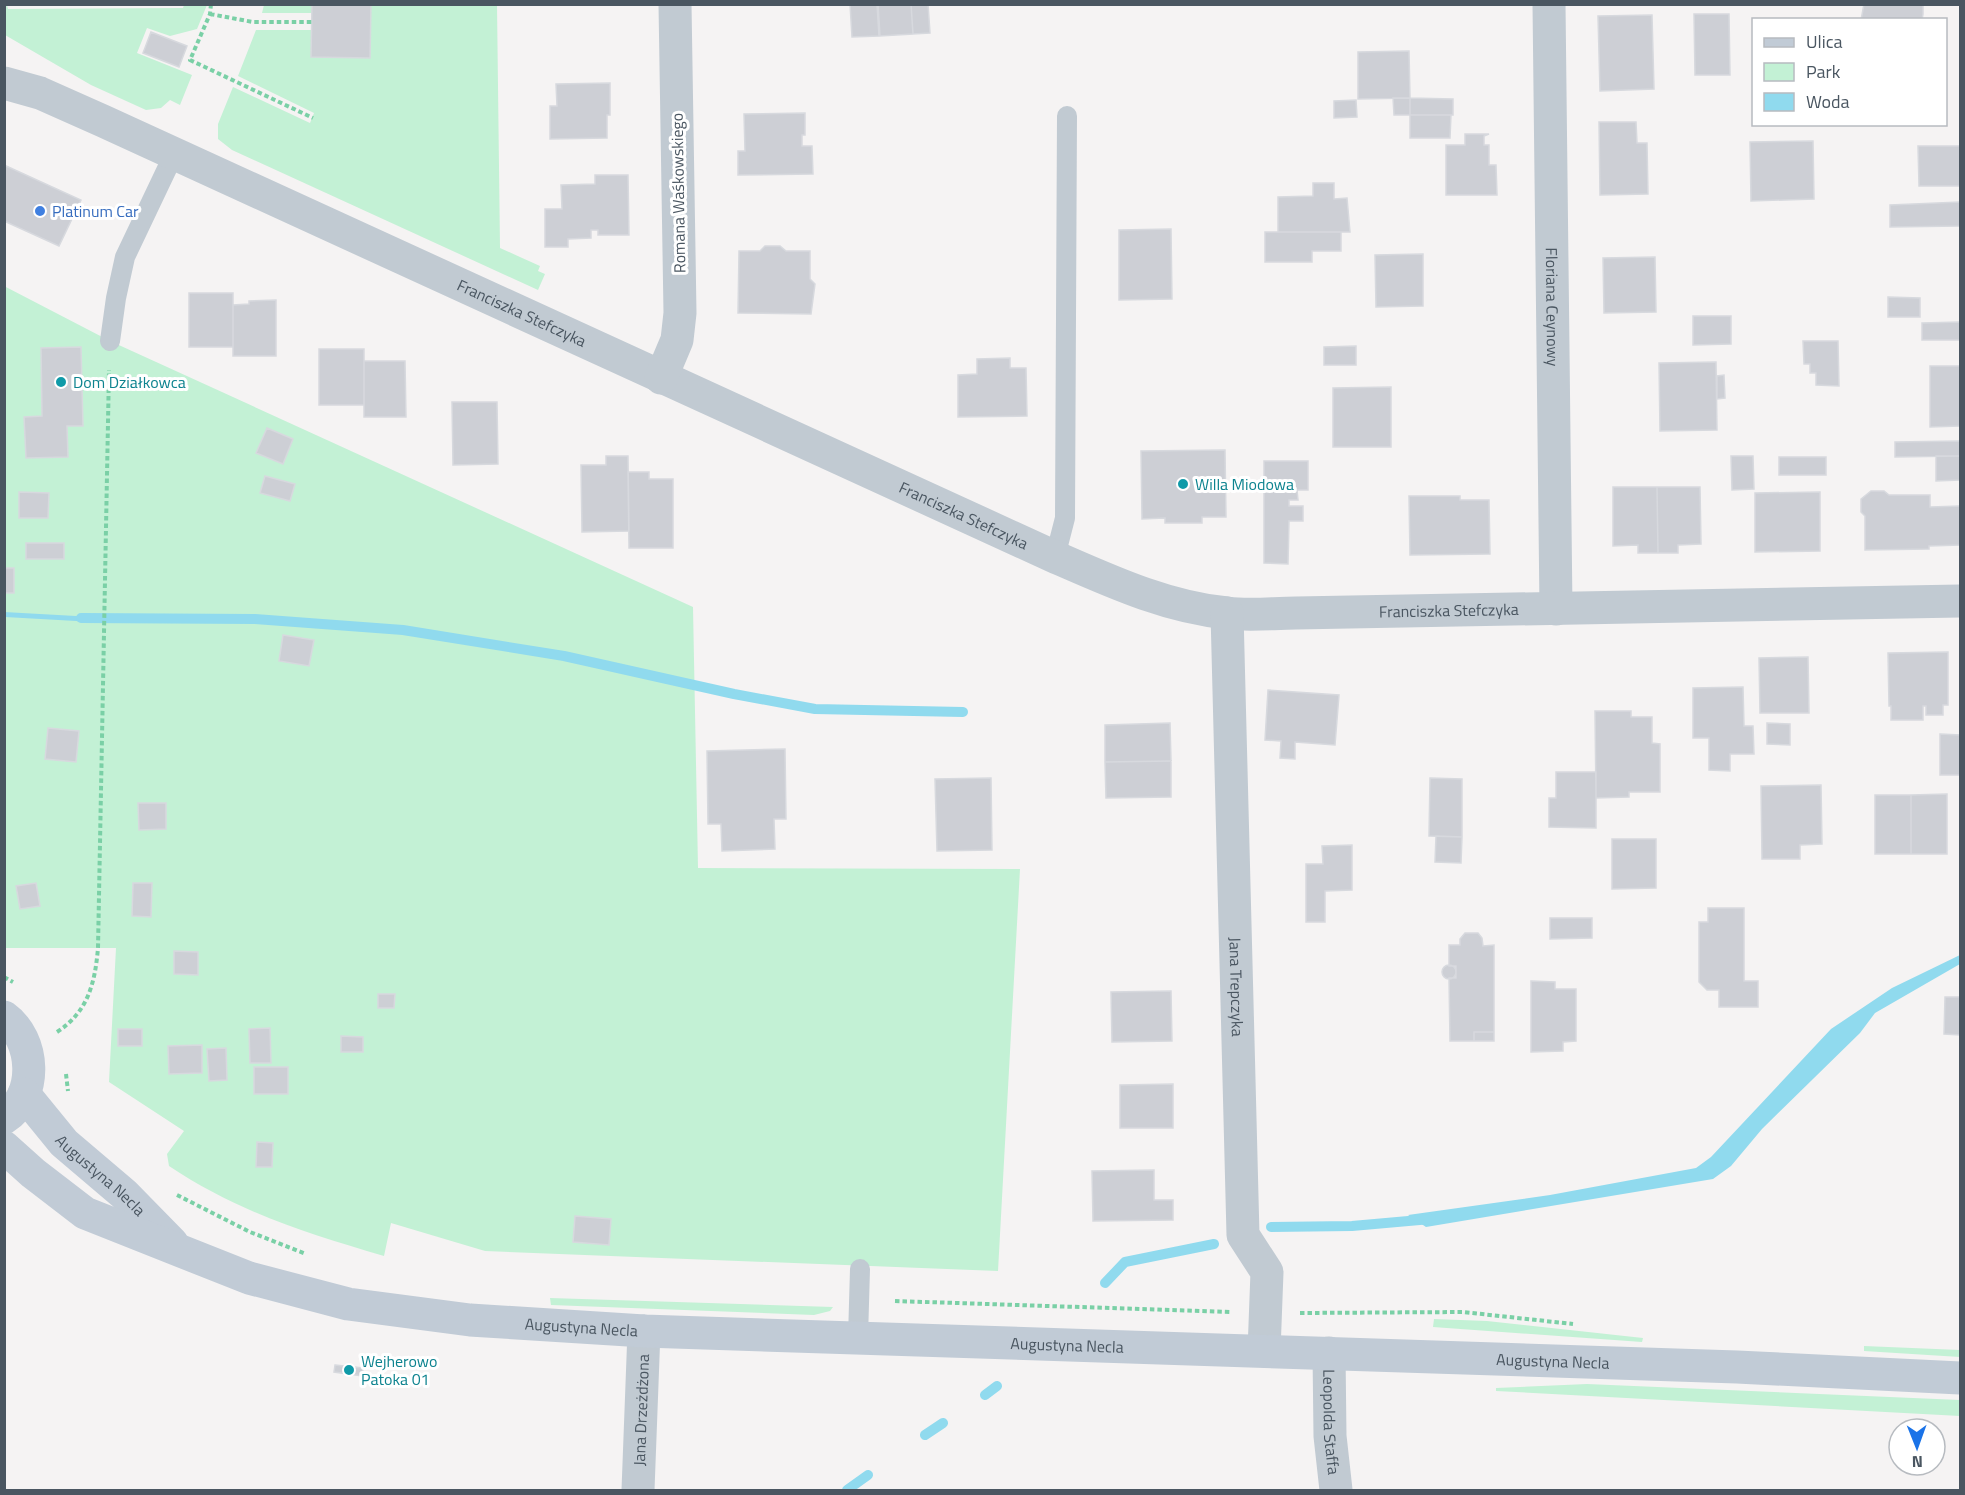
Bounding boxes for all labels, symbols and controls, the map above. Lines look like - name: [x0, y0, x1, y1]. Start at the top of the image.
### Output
- legend: [1752, 18, 1947, 126]
- text: Ulica: [1806, 28, 1843, 55]
- text: Park: [1806, 58, 1841, 85]
- text: Woda: [1806, 88, 1850, 115]
- street label: Romana Waśkowskiego: [665, 113, 691, 273]
- place label: Platinum Car: [52, 199, 139, 223]
- marker: Platinum Car: [33, 204, 47, 218]
- street label: Floriana Ceynowy: [1540, 247, 1565, 367]
- street label: Franciszka Stefczyka: [453, 273, 590, 353]
- place label: Dom Działkowca: [73, 370, 186, 394]
- marker: Dom Działkowca: [54, 375, 68, 389]
- place label: Willa Miodowa: [1195, 472, 1294, 496]
- street label: Franciszka Stefczyka: [895, 475, 1032, 555]
- marker: Willa Miodowa: [1176, 477, 1190, 491]
- street label: Franciszka Stefczyka: [1379, 597, 1519, 623]
- street label: Jana Trepczyka: [1223, 937, 1250, 1037]
- street label: Augustyna Necla: [50, 1129, 151, 1221]
- street label: Augustyna Necla: [524, 1311, 639, 1343]
- street label: Augustyna Necla: [1010, 1331, 1124, 1359]
- street label: Augustyna Necla: [1496, 1347, 1610, 1375]
- place label: Wejherowo Patoka 01: [361, 1349, 437, 1391]
- street label: Jana Drzeżdżona: [627, 1354, 655, 1466]
- marker: Wejherowo Patoka 01: [342, 1363, 356, 1377]
- street label: Leopolda Staffa: [1317, 1369, 1346, 1476]
- north arrow: [1887, 1417, 1947, 1477]
- text: N: [1912, 1450, 1923, 1474]

